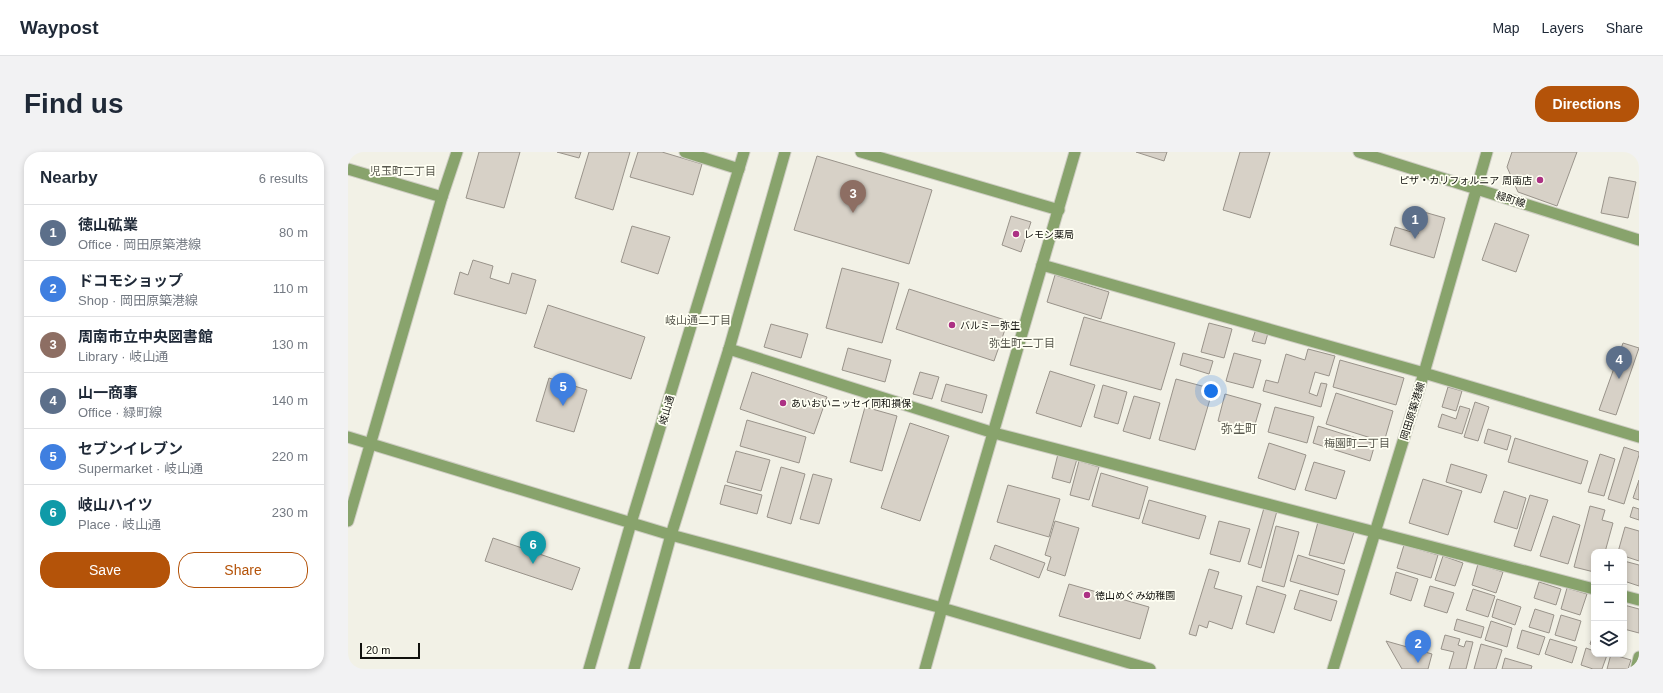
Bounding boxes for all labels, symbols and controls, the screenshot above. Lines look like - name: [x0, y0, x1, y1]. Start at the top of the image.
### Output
- text: Waypost: [20, 17, 98, 38]
- text: Map: [1492, 20, 1520, 36]
- text: Layers: [1542, 20, 1584, 36]
- text: Share: [1606, 20, 1643, 36]
- button: Directions: [1535, 86, 1639, 122]
- text: Find us: [24, 88, 124, 119]
- district label: 児玉町二丁目: [370, 165, 436, 177]
- text: Nearby: [40, 168, 98, 187]
- text: 6 results: [259, 171, 308, 186]
- place label: ピザ・カリフォルニア 周南店: [1399, 175, 1532, 186]
- marker: ピザ・カリフォルニア 周南店: [1535, 175, 1545, 185]
- pin: 3: [840, 180, 866, 213]
- street label: 緑町線: [1495, 190, 1527, 209]
- pin: 1: [1402, 206, 1428, 239]
- text: 徳山砿業: [78, 216, 138, 233]
- text: 1: [49, 225, 57, 240]
- text: 80 m: [279, 225, 308, 240]
- marker: レモン薬局: [1011, 229, 1021, 239]
- place label: レモン薬局: [1024, 229, 1074, 240]
- text: Office · 岡田原築港線: [78, 237, 201, 252]
- text: ドコモショップ: [78, 272, 183, 289]
- text: 2: [49, 281, 57, 296]
- text: 110 m: [273, 281, 308, 296]
- text: Shop · 岡田原築港線: [78, 293, 198, 308]
- district label: 岐山通二丁目: [665, 314, 731, 326]
- marker: バルミー弥生: [947, 320, 957, 330]
- place label: バルミー弥生: [960, 320, 1020, 331]
- text: 周南市立中央図書館: [78, 328, 213, 345]
- text: 3: [49, 337, 57, 352]
- text: 130 m: [272, 337, 308, 352]
- district label: 弥生町二丁目: [989, 337, 1055, 349]
- pin: 4: [1606, 346, 1632, 379]
- text: Library · 岐山通: [78, 349, 168, 364]
- pin: 5: [550, 373, 576, 406]
- your location: [1201, 381, 1221, 401]
- street label: 岡田原築港線: [1398, 381, 1427, 441]
- text: 山一商事: [78, 384, 138, 401]
- text: 4: [49, 393, 57, 408]
- text: 140 m: [272, 393, 308, 408]
- street label: 岐山通: [657, 394, 676, 426]
- marker: あいおいニッセイ同和損保: [778, 398, 788, 408]
- place label: あいおいニッセイ同和損保: [791, 398, 912, 409]
- text: Office · 緑町線: [78, 405, 162, 420]
- district label: 弥生町: [1221, 422, 1257, 436]
- district label: 梅園町二丁目: [1324, 437, 1390, 449]
- text: セブンイレブン: [78, 440, 183, 457]
- text: 5: [49, 449, 57, 464]
- text: 220 m: [272, 449, 308, 464]
- text: Supermarket · 岐山通: [78, 461, 203, 476]
- text: 岐山ハイツ: [78, 496, 153, 513]
- text: 6: [49, 505, 57, 520]
- text: 230 m: [272, 505, 308, 520]
- text: Place · 岐山通: [78, 517, 161, 532]
- pin: 6: [520, 531, 546, 564]
- map controls: [1591, 549, 1627, 657]
- button: +: [1591, 549, 1627, 585]
- button: Save: [40, 552, 170, 588]
- button: Share: [178, 552, 308, 588]
- button: −: [1591, 585, 1627, 621]
- marker: 徳山めぐみ幼稚園: [1082, 590, 1092, 600]
- place label: 徳山めぐみ幼稚園: [1095, 590, 1175, 601]
- button: layers: [1591, 621, 1627, 657]
- pin: 2: [1405, 630, 1431, 663]
- scale bar: [360, 641, 420, 660]
- text: 20 m: [366, 644, 390, 656]

